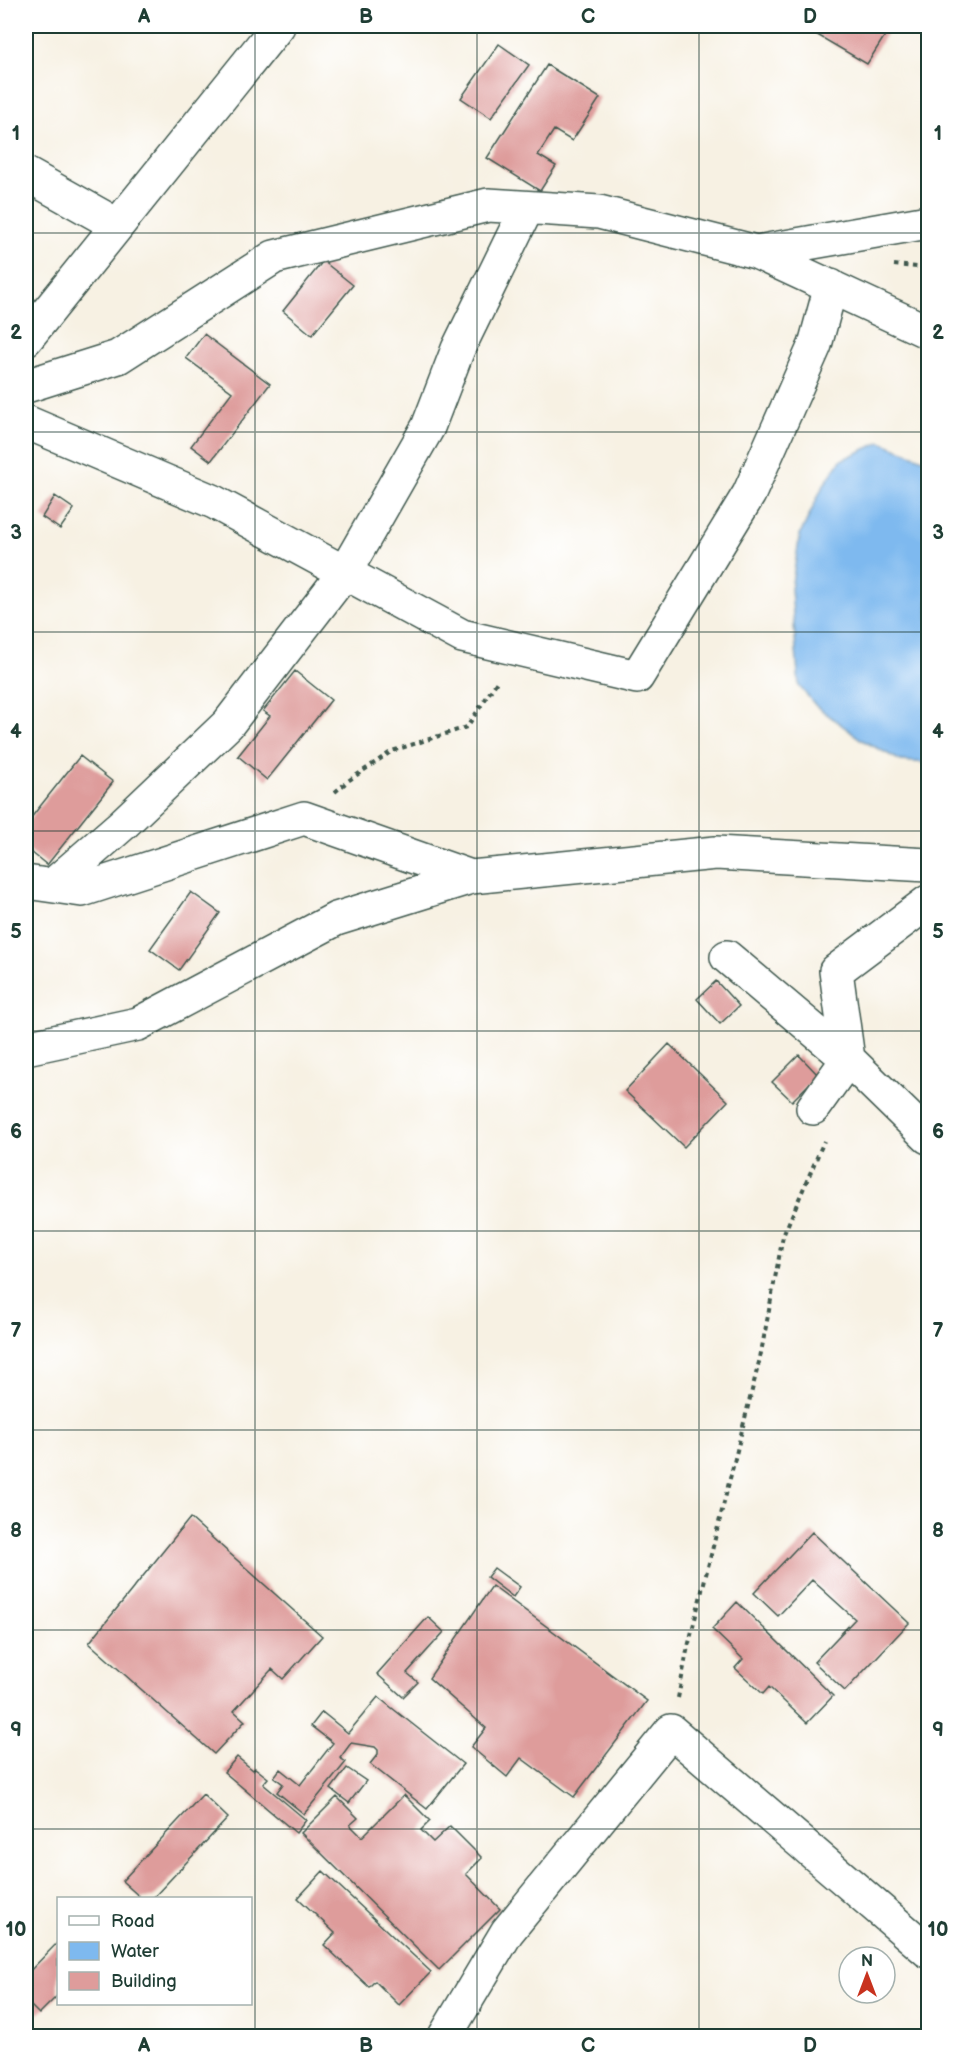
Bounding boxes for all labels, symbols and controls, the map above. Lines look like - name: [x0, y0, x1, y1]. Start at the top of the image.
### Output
- text: A: [137, 5, 151, 29]
- text: B: [359, 5, 373, 29]
- text: C: [581, 5, 595, 29]
- text: D: [803, 5, 817, 29]
- text: 1: [12, 122, 20, 146]
- text: 1: [934, 122, 942, 146]
- text: 2: [10, 321, 22, 345]
- text: 2: [932, 321, 944, 345]
- text: 3: [10, 521, 22, 545]
- text: 3: [932, 521, 944, 545]
- text: 4: [10, 720, 22, 744]
- text: 4: [932, 720, 944, 744]
- text: 5: [10, 920, 22, 944]
- text: 5: [932, 920, 944, 944]
- text: 6: [10, 1120, 22, 1144]
- text: 6: [932, 1120, 944, 1144]
- text: 7: [10, 1319, 22, 1343]
- text: 7: [932, 1319, 944, 1343]
- text: 8: [10, 1519, 22, 1543]
- text: 8: [932, 1519, 944, 1543]
- text: 9: [10, 1718, 22, 1742]
- text: 9: [932, 1718, 944, 1742]
- legend: [57, 1897, 252, 2005]
- text: Road: [111, 1911, 155, 1932]
- text: 10: [6, 1918, 26, 1942]
- text: 10: [928, 1918, 948, 1942]
- text: Water: [111, 1941, 159, 1962]
- north arrow: [837, 1945, 897, 2005]
- text: N: [861, 1952, 873, 1971]
- text: Building: [111, 1971, 177, 1992]
- text: A: [137, 2034, 151, 2058]
- text: B: [359, 2034, 373, 2058]
- text: C: [581, 2034, 595, 2058]
- text: D: [803, 2034, 817, 2058]

